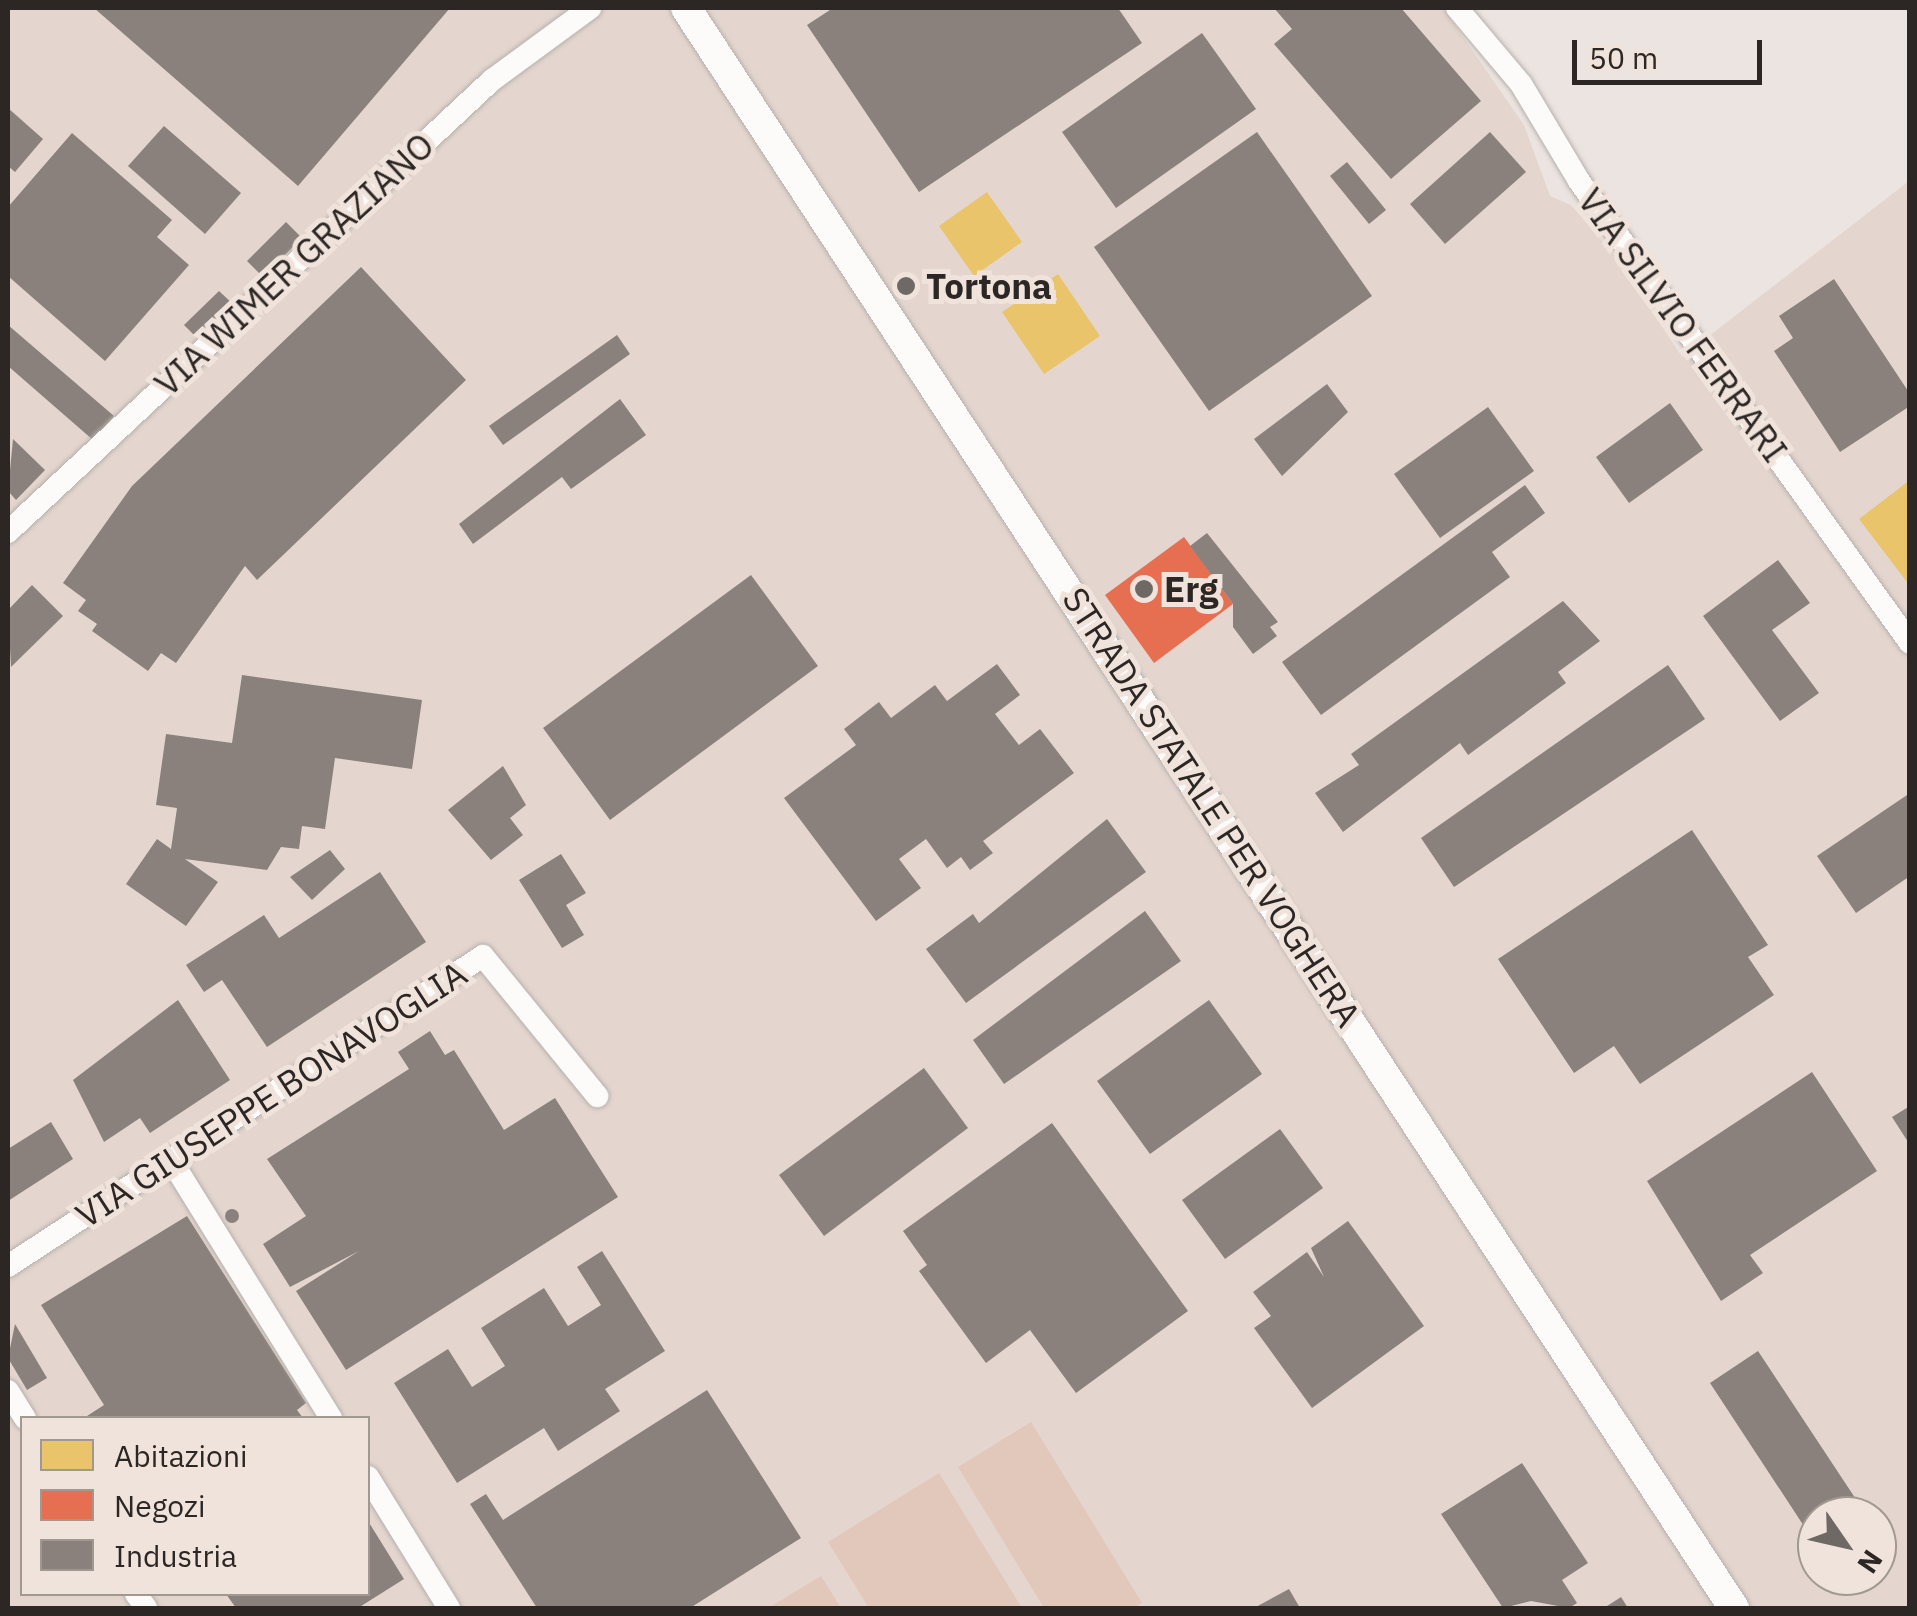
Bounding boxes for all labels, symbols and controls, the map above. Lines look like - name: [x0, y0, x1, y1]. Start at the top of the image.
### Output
- scale bar: [1577, 20, 1767, 82]
- text: 50 m: [1589, 38, 1658, 77]
- street label: VIA WIMER GRAZIANO: [146, 124, 442, 404]
- street label: VIA SILVIO FERRARI: [1570, 180, 1796, 470]
- place label: Tortona: [926, 265, 1052, 307]
- marker: Tortona: [895, 275, 917, 297]
- place label: Erg: [1164, 568, 1218, 610]
- marker: Erg: [1133, 578, 1155, 600]
- street label: STRADA STATALE PER VOGHERA: [1054, 580, 1370, 1034]
- street label: VIA GIUSEPPE BONAVOGLIA: [68, 952, 474, 1236]
- legend: [20, 1416, 370, 1596]
- text: Abitazioni: [114, 1436, 247, 1475]
- text: Negozi: [114, 1486, 205, 1525]
- north arrow: [1797, 1496, 1897, 1596]
- text: Industria: [114, 1536, 237, 1575]
- text: N: [1850, 1543, 1892, 1581]

